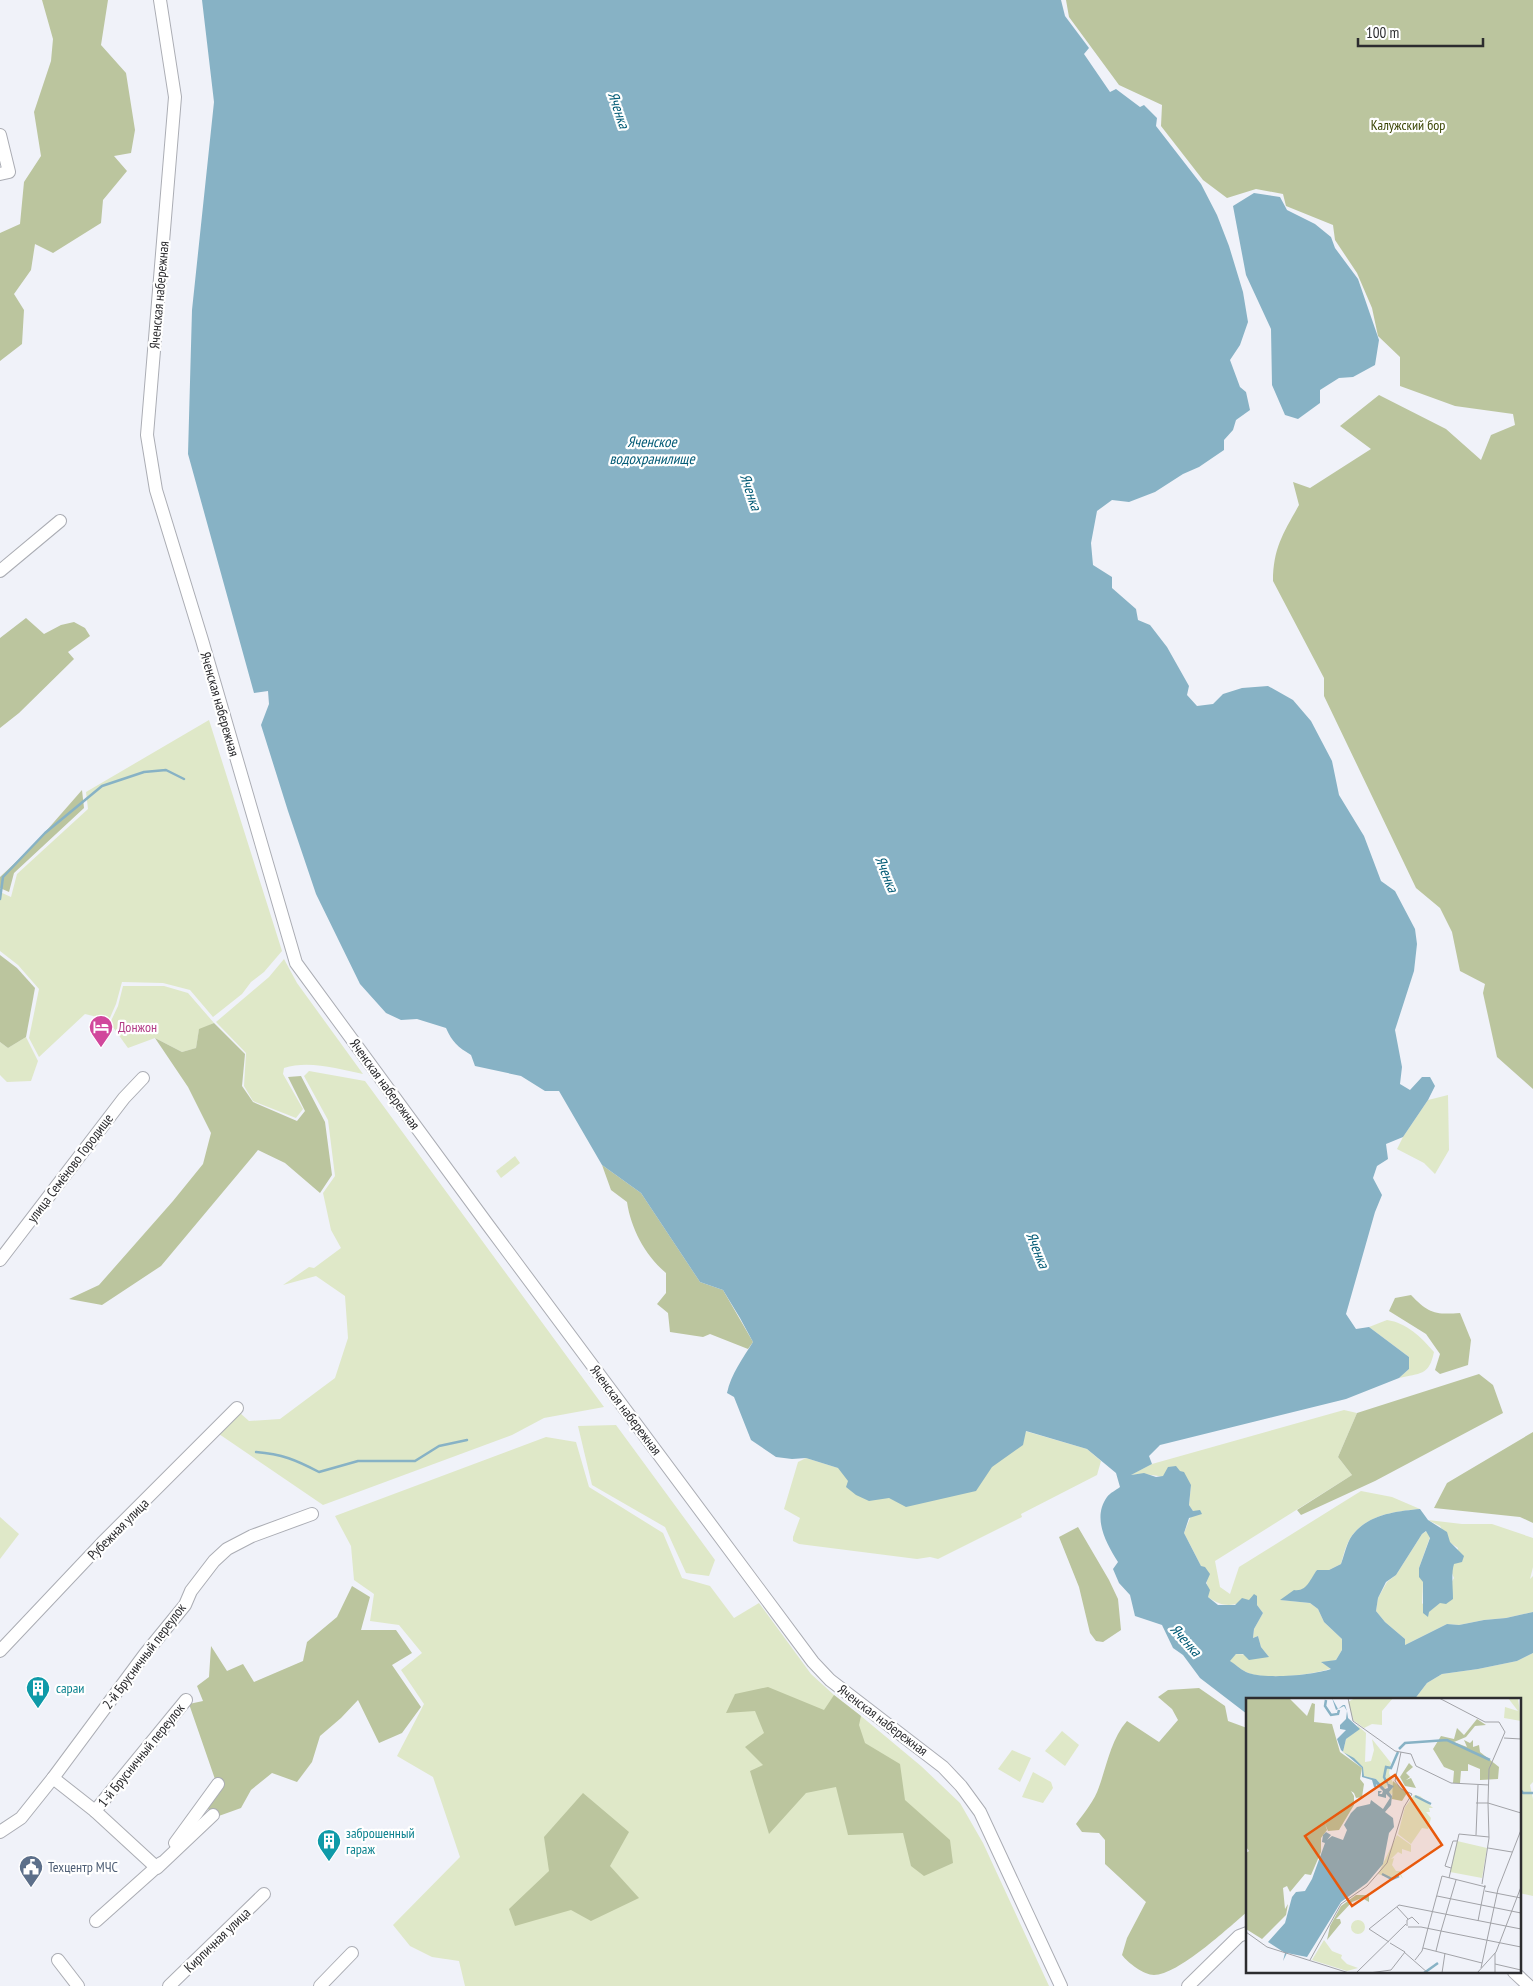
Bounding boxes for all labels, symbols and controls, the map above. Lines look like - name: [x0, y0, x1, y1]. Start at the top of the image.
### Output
- scale bar: [1358, 15, 1483, 47]
- text: 100 m: [1366, 23, 1399, 42]
- water label: Яченка: [604, 89, 634, 132]
- park label: Калужский бор: [1371, 116, 1445, 134]
- street label: Яченская набережная: [145, 240, 173, 350]
- water label: Яченское водохранилище: [609, 432, 695, 468]
- water label: Яченка: [736, 471, 766, 514]
- street label: Яченская набережная: [196, 650, 244, 758]
- water label: Яченка: [871, 853, 903, 896]
- hotel icon: Донжон: [88, 1014, 114, 1048]
- place label: Донжон: [118, 1018, 157, 1036]
- street label: Яченская набережная: [346, 1035, 424, 1133]
- street label: улица Семёново Городище: [23, 1110, 117, 1226]
- water label: Яченка: [1022, 1229, 1054, 1272]
- street label: Яченская набережная: [586, 1361, 666, 1459]
- street label: Рубежная улица: [84, 1495, 152, 1563]
- street label: 2-й Брусничный переулок: [98, 1599, 190, 1713]
- water label: Яченка: [1166, 1620, 1206, 1661]
- building icon: сараи: [25, 1675, 51, 1709]
- place label: сараи: [56, 1679, 84, 1697]
- street label: Яченская набережная: [834, 1680, 932, 1760]
- inset map: [1246, 1698, 1520, 1974]
- street label: 1-й Брусничный переулок: [94, 1699, 189, 1810]
- place label: заброшенный гараж: [346, 1824, 415, 1858]
- building icon: заброшенный гараж: [316, 1828, 342, 1862]
- public building icon: Техцентр МЧС: [18, 1854, 44, 1888]
- place label: Техцентр МЧС: [48, 1858, 118, 1876]
- street label: Кирпичная улица: [180, 1904, 254, 1976]

